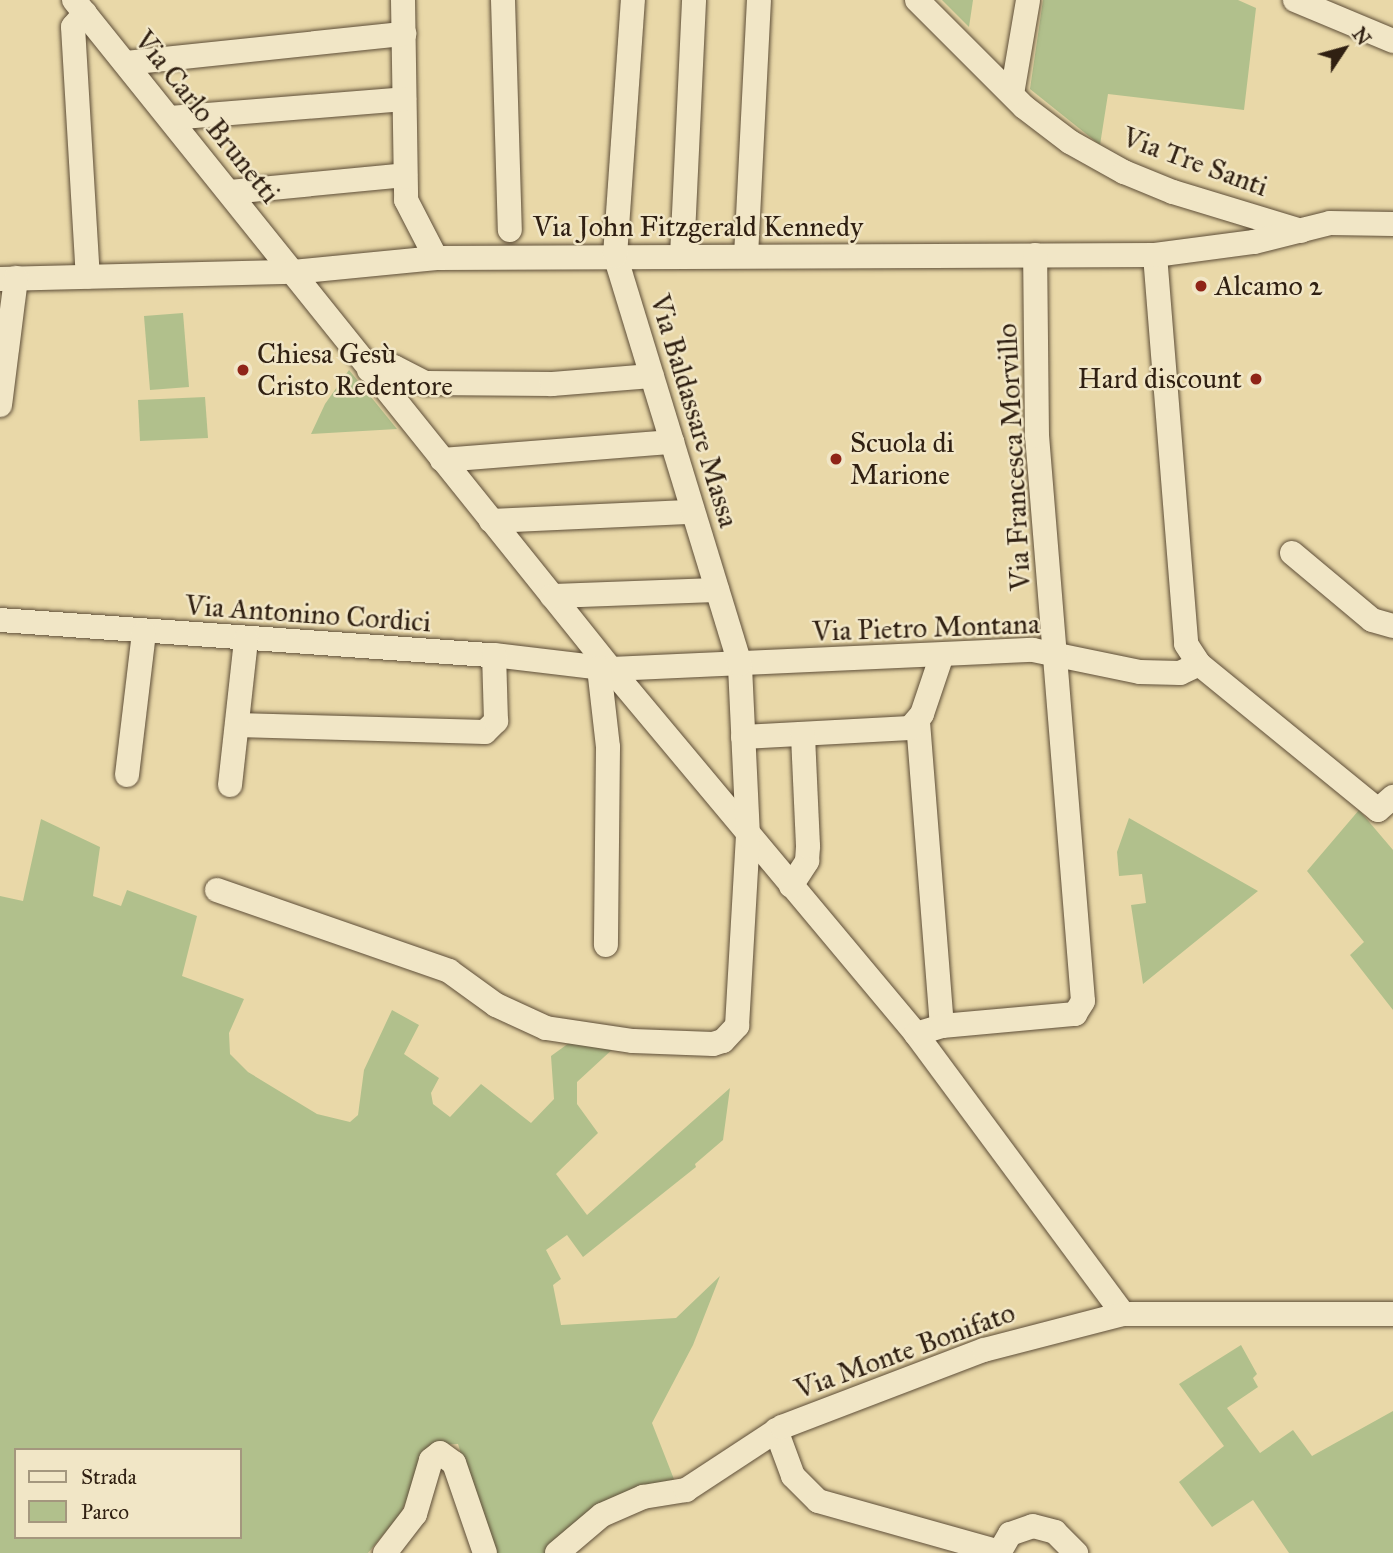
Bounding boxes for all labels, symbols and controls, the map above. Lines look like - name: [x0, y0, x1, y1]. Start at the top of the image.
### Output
- north arrow: [1309, 14, 1379, 84]
- text: N: [1347, 23, 1375, 50]
- street label: Via Carlo Brunetti: [127, 24, 287, 210]
- street label: Via Tre Santi: [1118, 120, 1272, 204]
- street label: Via John Fitzgerald Kennedy: [533, 210, 863, 244]
- place label: Alcamo 2: [1215, 269, 1323, 303]
- marker: Alcamo 2: [1193, 278, 1209, 294]
- street label: Via Baldassare Massa: [643, 290, 745, 532]
- street label: Via Francesca Morvillo: [990, 322, 1038, 592]
- place label: Chiesa Gesù Cristo Redentore: [257, 337, 453, 403]
- marker: Chiesa Gesù Cristo Redentore: [235, 362, 251, 378]
- place label: Hard discount: [1078, 362, 1242, 396]
- marker: Hard discount: [1248, 371, 1264, 387]
- place label: Scuola di Marione: [850, 426, 954, 492]
- marker: Scuola di Marione: [828, 451, 844, 467]
- street label: Via Antonino Cordici: [184, 589, 432, 639]
- street label: Via Pietro Montana: [812, 607, 1040, 649]
- street label: Via Monte Bonifato: [790, 1296, 1020, 1406]
- legend: [14, 1448, 242, 1539]
- text: Strada: [81, 1464, 137, 1490]
- text: Parco: [81, 1499, 129, 1525]

